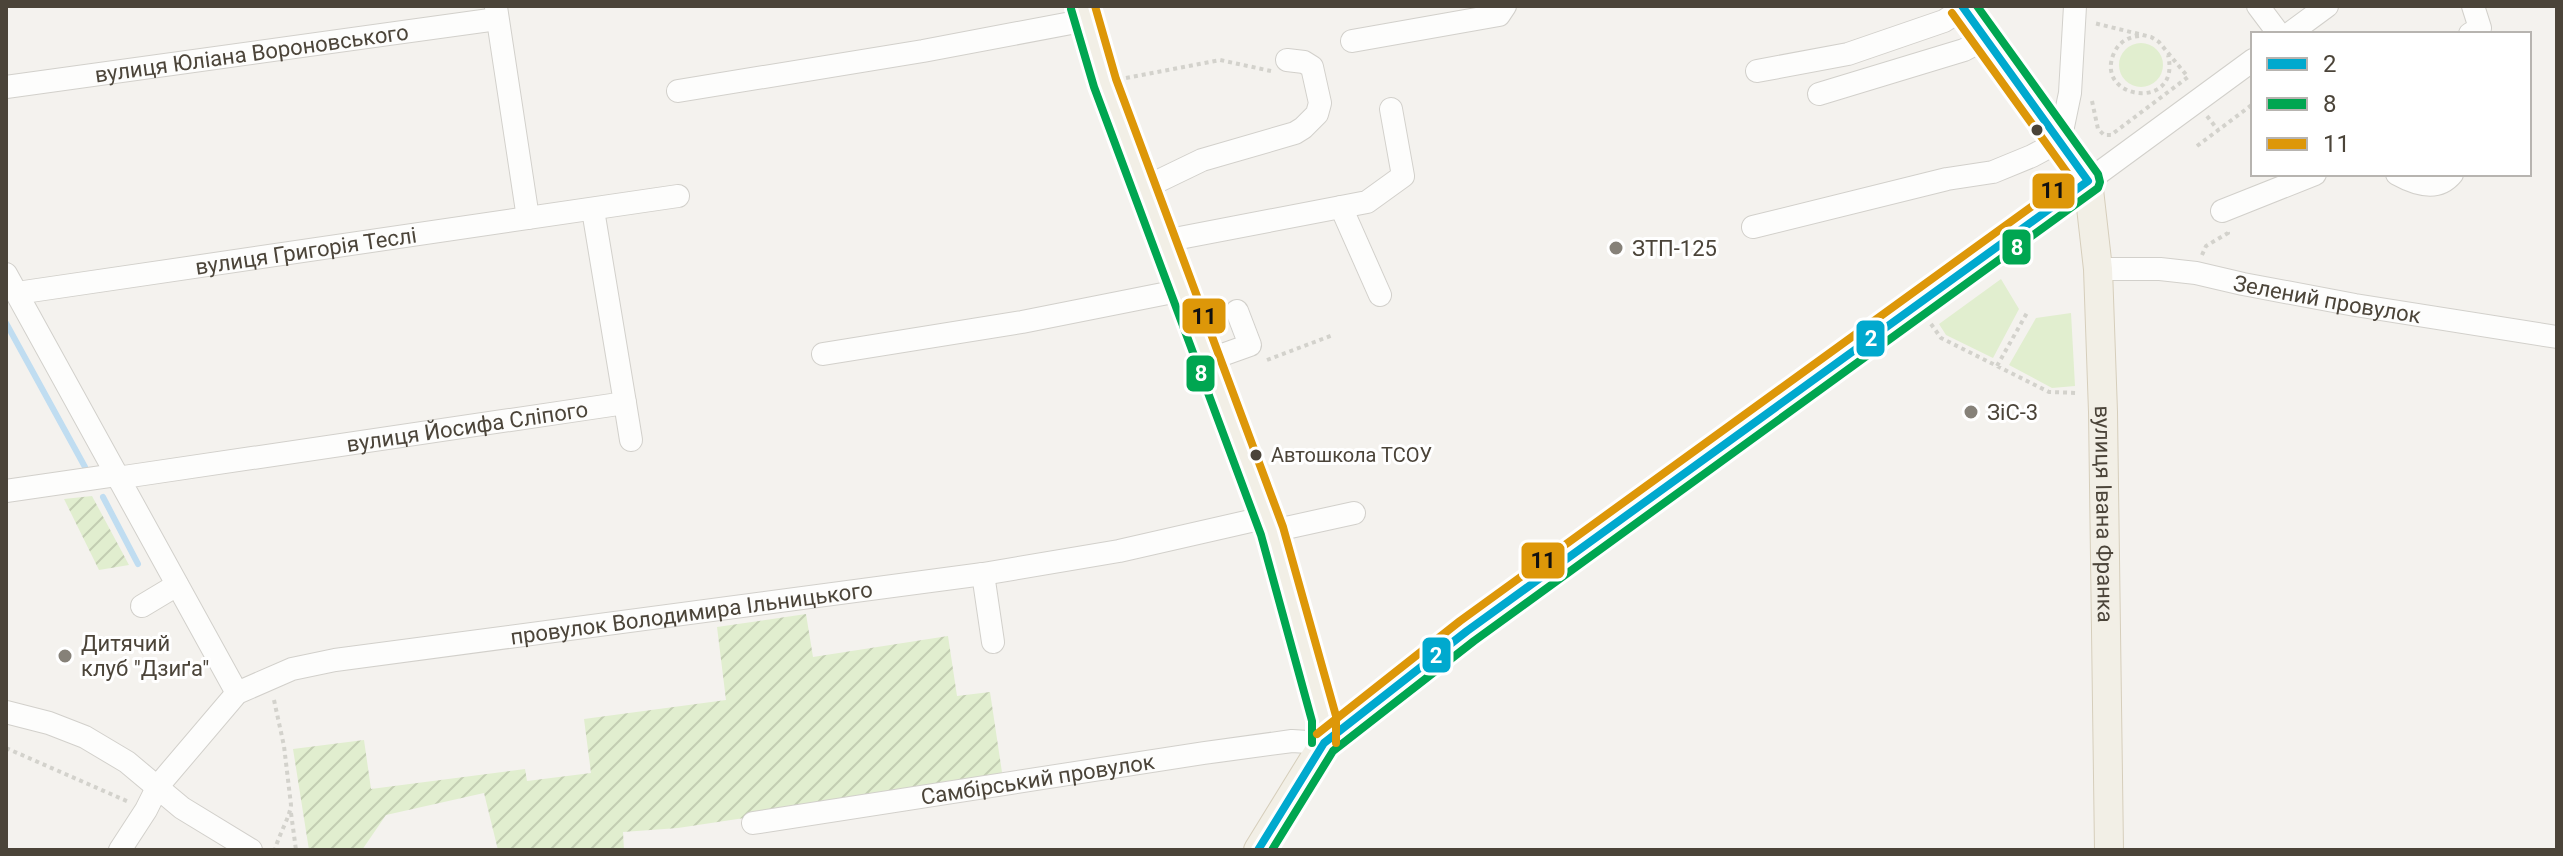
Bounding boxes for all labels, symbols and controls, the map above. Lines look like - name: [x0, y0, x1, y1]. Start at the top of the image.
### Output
- street label: вулиця Юліана Вороновського: [93, 19, 410, 87]
- legend: [2251, 32, 2531, 176]
- text: 2: [2323, 50, 2337, 78]
- text: 8: [2323, 90, 2337, 118]
- unlabelled marker: [2029, 122, 2045, 138]
- text: 11: [2323, 130, 2350, 158]
- line badge: 11: [2031, 172, 2076, 210]
- text: 11: [2040, 178, 2066, 203]
- street label: вулиця Григорія Теслі: [194, 222, 418, 279]
- line badge: 8: [2001, 228, 2032, 266]
- text: 8: [2011, 235, 2023, 260]
- place label: ЗТП-125: [1632, 236, 1717, 261]
- marker: ЗТП-125: [1607, 239, 1625, 257]
- street label: Зелений провулок: [2231, 270, 2423, 328]
- line badge: 11: [1181, 297, 1227, 335]
- text: 11: [1191, 304, 1217, 329]
- line badge: 2: [1855, 319, 1886, 358]
- text: 2: [1865, 326, 1877, 351]
- line badge: 8: [1185, 354, 1216, 393]
- text: 8: [1195, 361, 1207, 386]
- street label: вулиця Йосифа Сліпого: [345, 396, 590, 456]
- place label: ЗіС-3: [1987, 400, 2038, 425]
- marker: ЗіС-3: [1962, 403, 1980, 421]
- street label: вулиця Івана Франка: [2090, 405, 2118, 623]
- place label: Автошкола ТСОУ: [1271, 443, 1432, 467]
- marker: Автошкола ТСОУ: [1248, 447, 1264, 463]
- line badge: 11: [1520, 541, 1566, 580]
- text: 11: [1530, 548, 1556, 573]
- street label: провулок Володимира Ільницького: [509, 576, 874, 649]
- place label: Дитячий клуб "Дзиґа": [81, 631, 209, 681]
- line badge: 2: [1421, 636, 1452, 674]
- text: 2: [1430, 643, 1442, 668]
- marker: Дитячий клуб "Дзиґа": [56, 647, 74, 665]
- street label: Самбірський провулок: [919, 748, 1156, 809]

